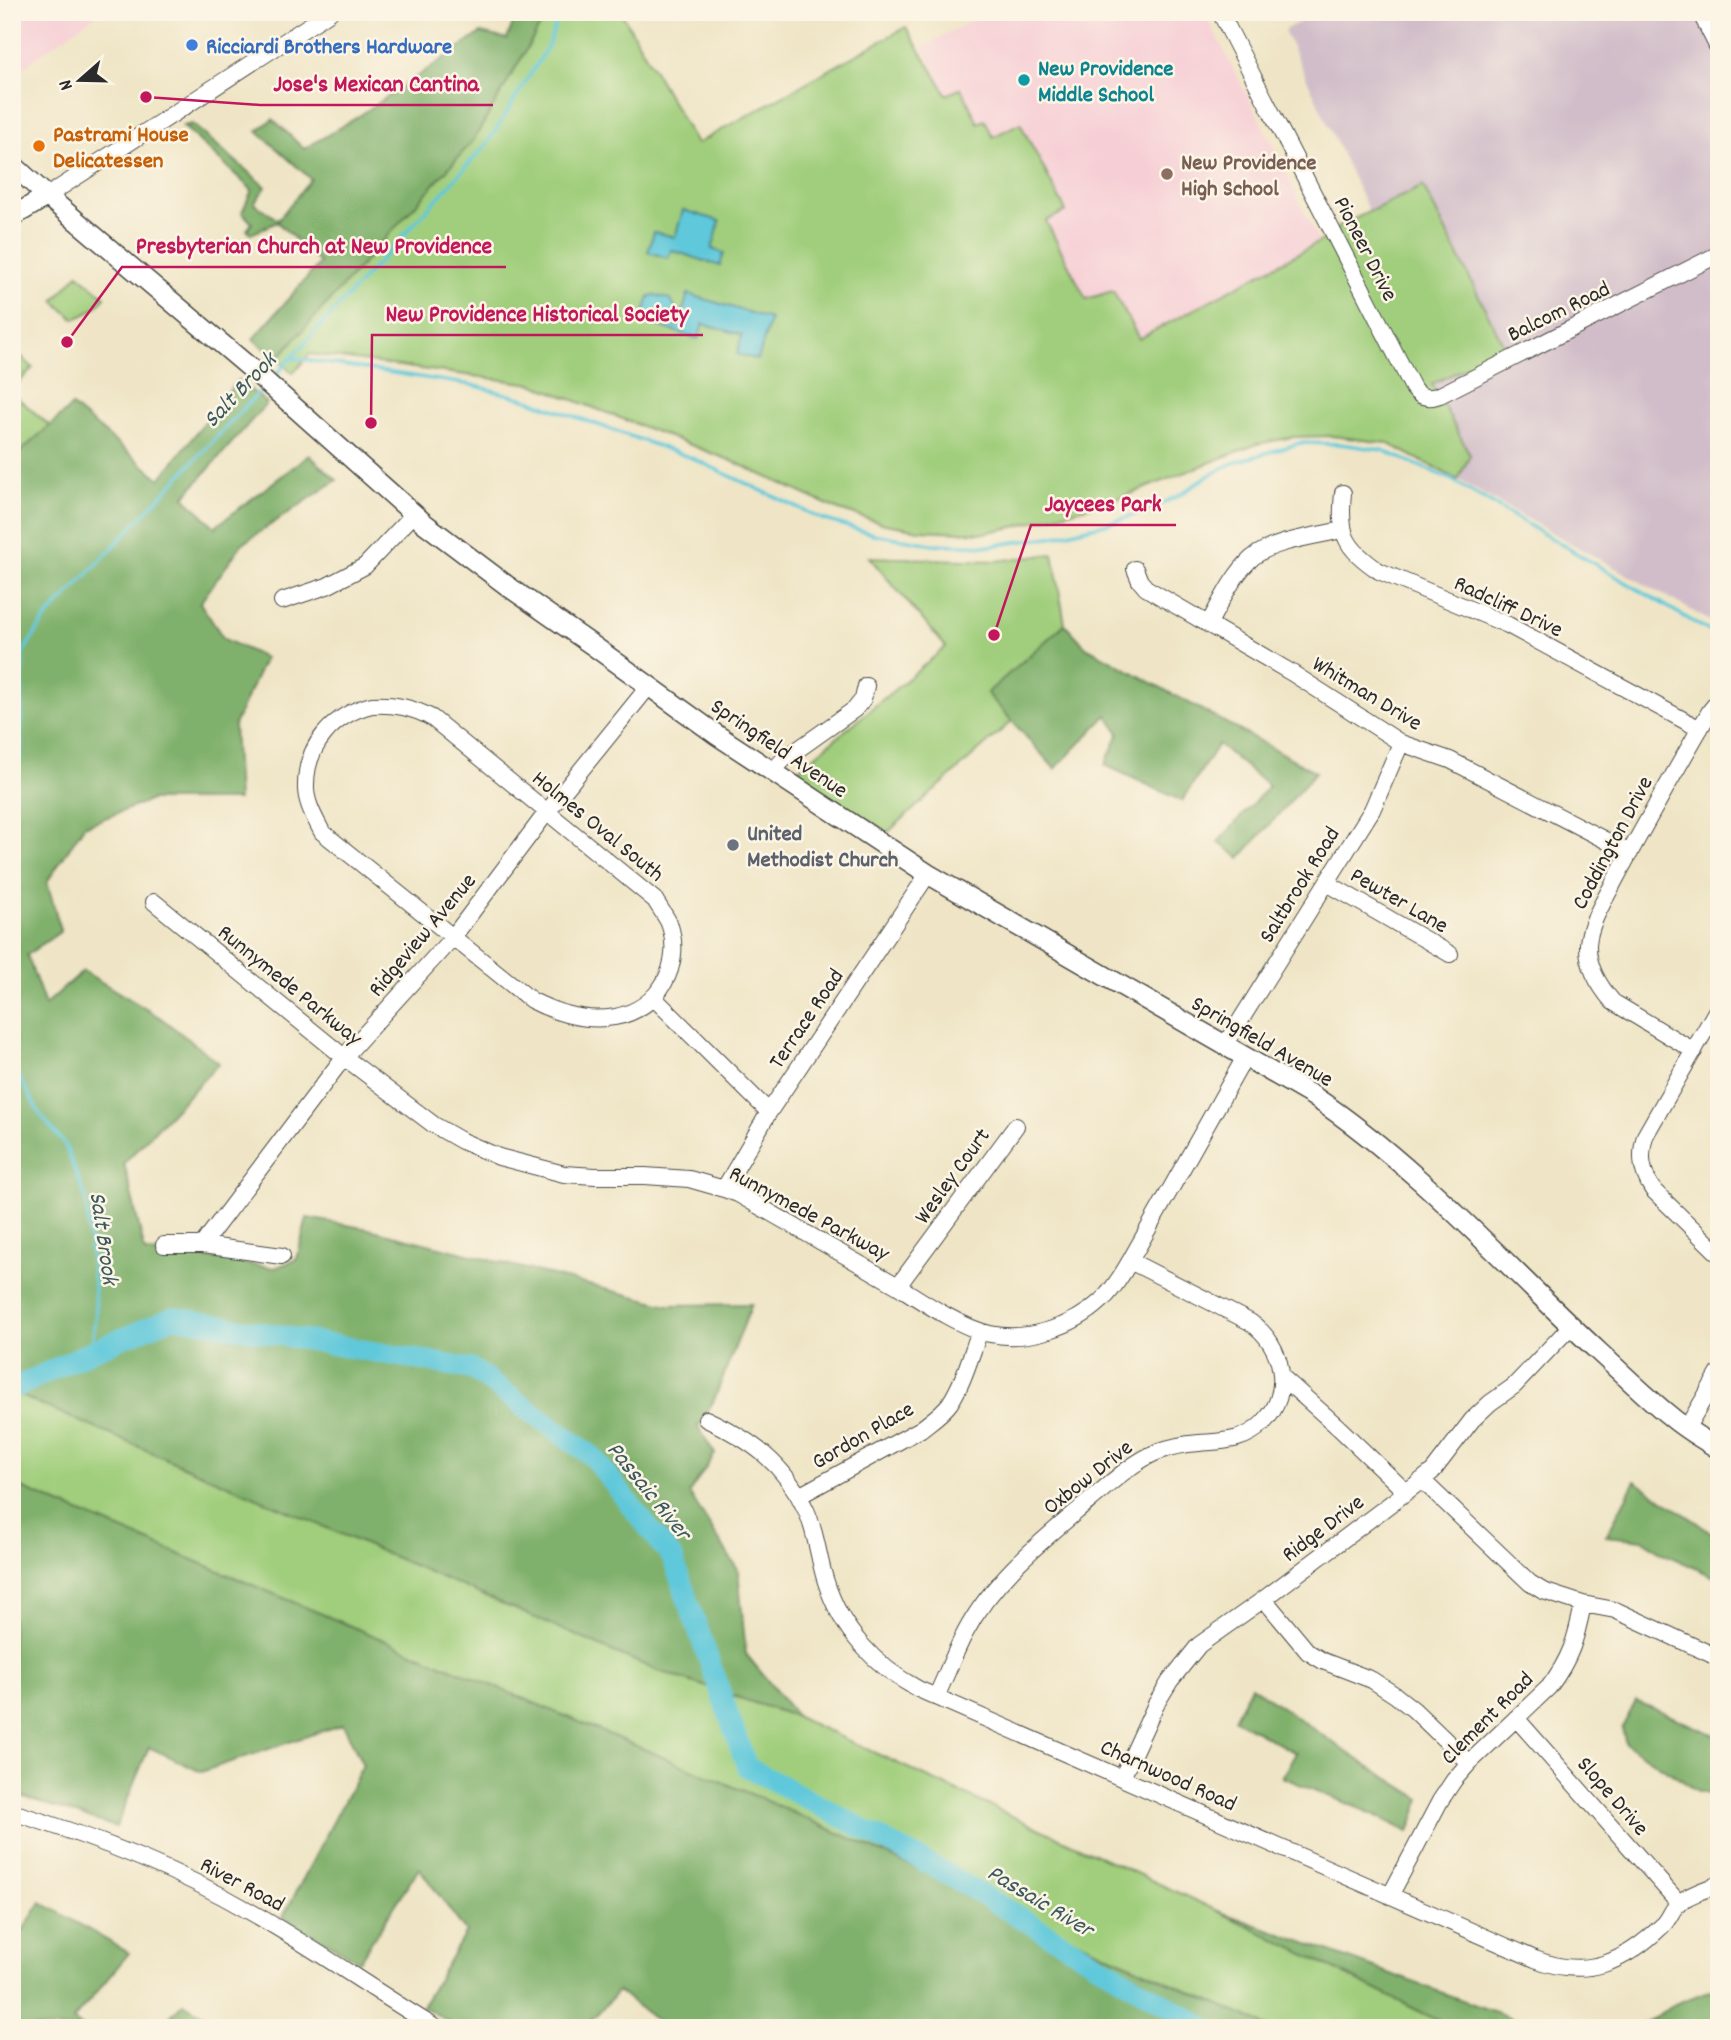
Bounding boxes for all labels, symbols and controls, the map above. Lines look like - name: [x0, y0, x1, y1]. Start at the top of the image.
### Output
- place label: Ricciardi Brothers Hardware: [206, 32, 452, 65]
- marker: Ricciardi Brothers Hardware: [184, 37, 200, 53]
- north arrow: [46, 46, 116, 116]
- place label: New Providence Middle School: [1038, 54, 1173, 113]
- callout: Jose's Mexican Cantina: [260, 60, 493, 105]
- text: Jose's Mexican Cantina: [273, 69, 480, 103]
- marker: New Providence Middle School: [1016, 72, 1032, 88]
- text: N: [53, 76, 82, 94]
- place label: Pastrami House Delicatessen: [53, 120, 189, 179]
- marker: Pastrami House Delicatessen: [31, 138, 47, 154]
- place label: New Providence High School: [1181, 148, 1316, 207]
- marker: New Providence High School: [1159, 166, 1175, 182]
- street label: Pioneer Drive: [1323, 191, 1404, 308]
- callout: Presbyterian Church at New Providence: [122, 222, 506, 267]
- text: Presbyterian Church at New Providence: [136, 231, 493, 265]
- street label: Balcom Road: [1503, 274, 1617, 352]
- callout: New Providence Historical Society: [372, 290, 703, 335]
- text: New Providence Historical Society: [385, 299, 690, 333]
- water label: Salt Brook: [196, 344, 287, 436]
- callout: Jaycees Park: [1031, 480, 1176, 525]
- text: Jaycees Park: [1045, 489, 1162, 523]
- street label: Radcliff Drive: [1448, 569, 1567, 648]
- street label: Whitman Drive: [1305, 649, 1428, 741]
- street label: Springfield Avenue: [703, 692, 853, 808]
- street label: Holmes Oval South: [523, 764, 670, 892]
- street label: Coddington Drive: [1565, 771, 1663, 916]
- place label: United Methodist Church: [747, 819, 898, 878]
- street label: Saltbrook Road: [1252, 821, 1350, 950]
- marker: United Methodist Church: [725, 837, 741, 853]
- street label: Pewter Lane: [1343, 861, 1454, 944]
- street label: Ridgeview Avenue: [362, 867, 486, 1006]
- street label: Runnymede Parkway: [209, 918, 369, 1056]
- street label: Terrace Road: [762, 963, 854, 1077]
- street label: Springfield Avenue: [1184, 989, 1339, 1097]
- street label: Wesley Court: [908, 1122, 1000, 1232]
- street label: Runnymede Parkway: [722, 1159, 895, 1272]
- water label: Salt Brook: [79, 1190, 126, 1289]
- street label: Gordon Place: [806, 1394, 921, 1480]
- street label: Oxbow Drive: [1037, 1433, 1141, 1524]
- water label: Passaic River: [597, 1435, 700, 1551]
- street label: Ridge Drive: [1276, 1488, 1372, 1572]
- street label: Clement Road: [1434, 1665, 1543, 1774]
- street label: Charnwood Road: [1094, 1732, 1241, 1822]
- street label: Slope Drive: [1567, 1750, 1655, 1844]
- street label: River Road: [193, 1850, 290, 1922]
- water label: Passaic River: [980, 1857, 1102, 1949]

